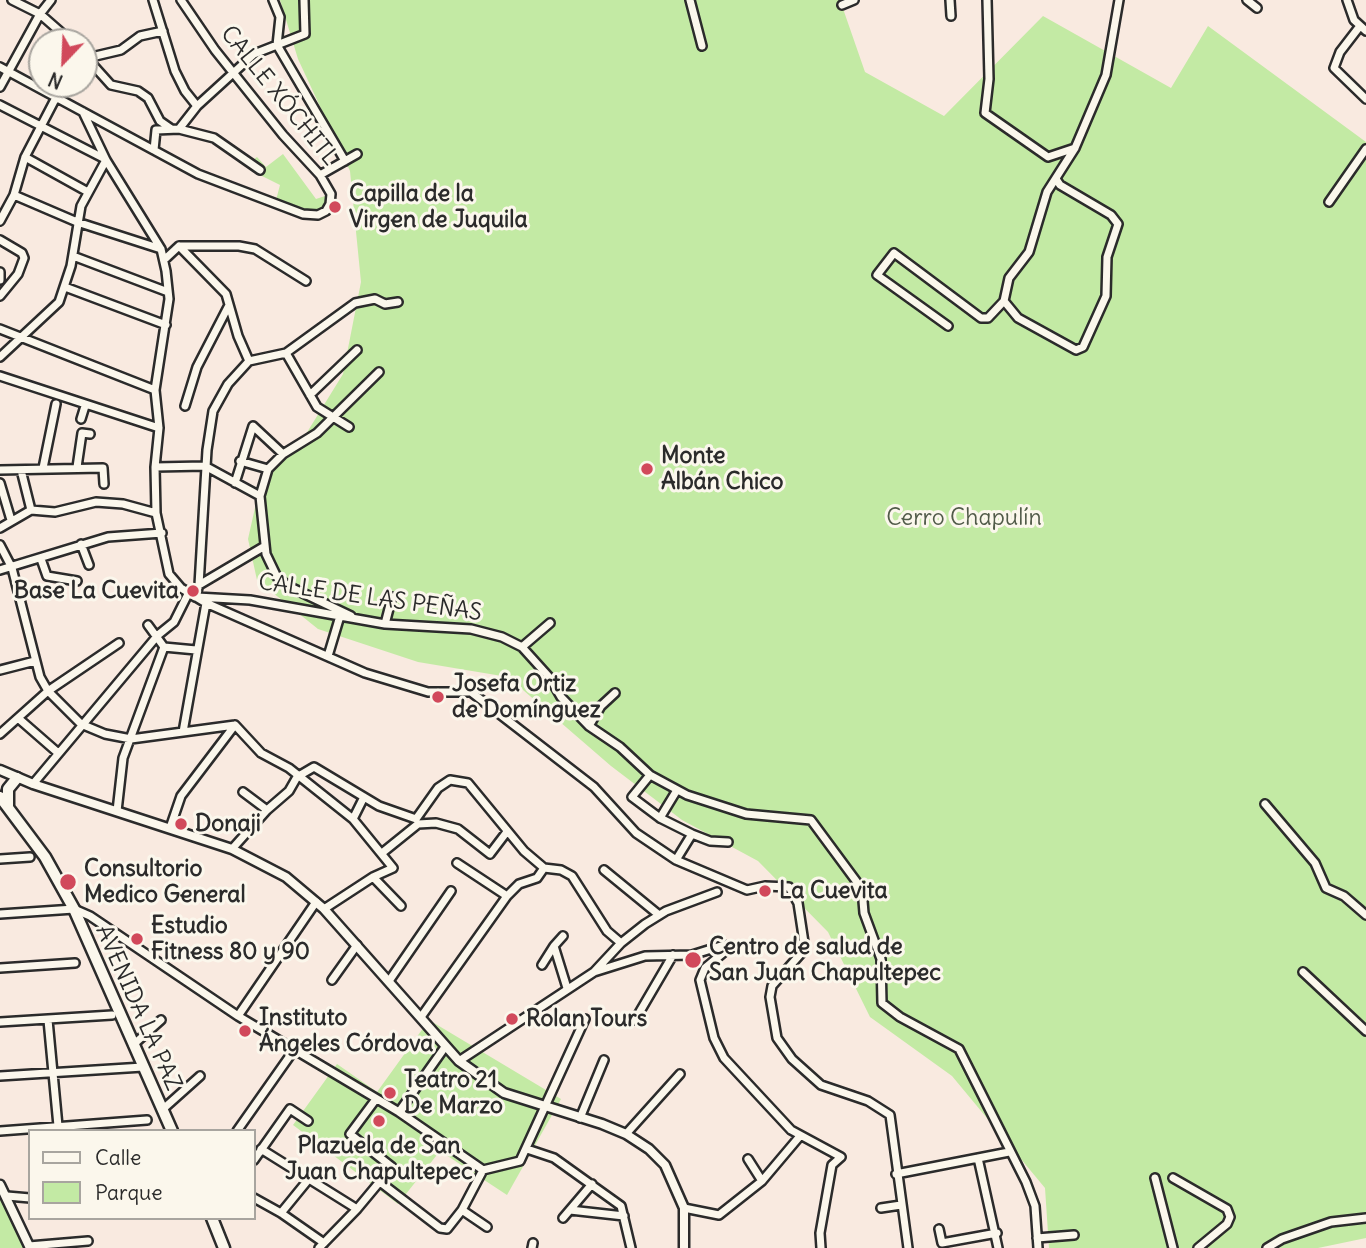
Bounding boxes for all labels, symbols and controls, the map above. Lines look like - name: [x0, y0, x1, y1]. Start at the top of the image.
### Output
- street label: CALLE XÓCHITL: [214, 21, 344, 171]
- north arrow: [28, 28, 98, 98]
- text: N: [45, 67, 66, 94]
- place label: Capilla de la Virgen de Juquila: [349, 180, 528, 234]
- marker: Capilla de la Virgen de Juquila: [327, 199, 343, 215]
- place label: Monte Albán Chico: [661, 442, 784, 496]
- marker: Monte Albán Chico: [639, 461, 655, 477]
- park label: Cerro Chapulín: [886, 504, 1042, 532]
- street label: CALLE DE LAS PEÑAS: [256, 569, 484, 627]
- place label: Base La Cuevita: [14, 577, 179, 605]
- marker: Base La Cuevita: [185, 583, 201, 599]
- place label: Josefa Ortiz de Domínguez: [452, 670, 601, 724]
- marker: Josefa Ortiz de Domínguez: [430, 689, 446, 705]
- place label: Donaji: [195, 810, 261, 838]
- marker: Donaji: [173, 816, 189, 832]
- place label: Consultorio Medico General: [84, 855, 246, 909]
- marker: Consultorio Medico General: [58, 872, 78, 892]
- place label: La Cuevita: [779, 877, 888, 905]
- marker: La Cuevita: [757, 883, 773, 899]
- place label: Estudio Fitness 80 y 90: [151, 912, 310, 966]
- street label: AVENIDA LA PAZ: [89, 921, 187, 1095]
- marker: Estudio Fitness 80 y 90: [129, 931, 145, 947]
- place label: Centro de salud de San Juan Chapultepec: [709, 933, 941, 987]
- marker: Centro de salud de San Juan Chapultepec: [683, 950, 703, 970]
- place label: Instituto Ángeles Córdova: [259, 1004, 433, 1058]
- place label: Rolan Tours: [526, 1005, 647, 1033]
- marker: Rolan Tours: [504, 1011, 520, 1027]
- marker: Instituto Ángeles Córdova: [237, 1023, 253, 1039]
- place label: Teatro 21 De Marzo: [404, 1066, 503, 1120]
- marker: Teatro 21 De Marzo: [382, 1085, 398, 1101]
- marker: Plazuela de San Juan Chapultepec: [371, 1113, 387, 1129]
- legend: [28, 1129, 256, 1220]
- place label: Plazuela de San Juan Chapultepec: [285, 1132, 473, 1186]
- text: Calle: [95, 1144, 141, 1171]
- text: Parque: [95, 1179, 163, 1206]

